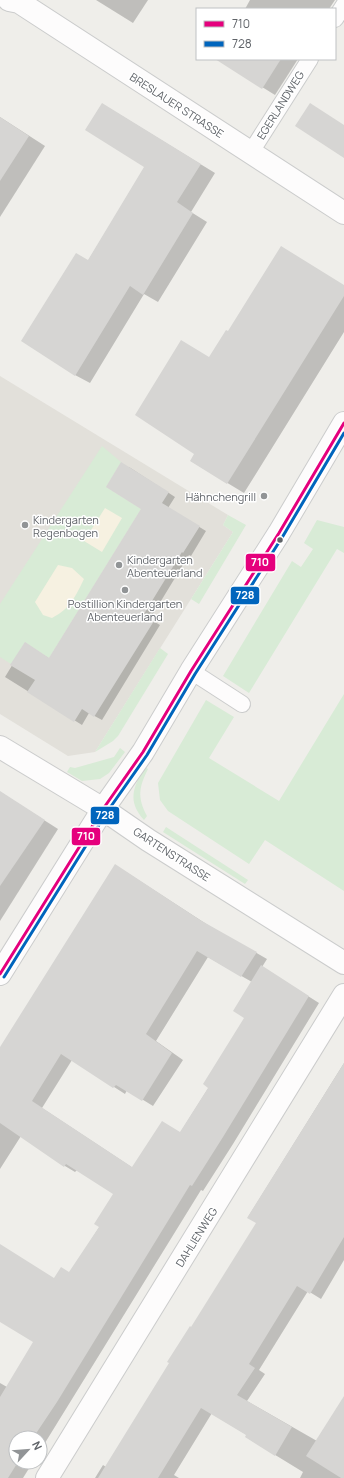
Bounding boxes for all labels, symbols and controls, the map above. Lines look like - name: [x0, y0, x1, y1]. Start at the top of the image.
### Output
- legend: [196, 8, 336, 60]
- text: 710: [232, 15, 250, 32]
- text: 728: [232, 35, 252, 52]
- street label: EGERLANDWEG: [253, 68, 307, 142]
- street label: BRESLAUER STRASSE: [127, 69, 227, 141]
- place label: Hähnchengrill: [186, 489, 256, 504]
- marker: Hähnchengrill: [259, 491, 269, 501]
- place label: Kindergarten Regenbogen: [33, 512, 99, 540]
- marker: Kindergarten Regenbogen: [20, 520, 30, 530]
- unlabelled marker: [275, 535, 285, 545]
- place label: Kindergarten Abenteuerland: [127, 552, 203, 580]
- line badge: 710: [245, 553, 276, 572]
- text: 710: [251, 554, 269, 569]
- marker: Kindergarten Abenteuerland: [114, 560, 124, 570]
- marker: Postillion Kindergarten Abenteuerland: [120, 585, 130, 595]
- line badge: 728: [230, 586, 260, 605]
- text: 728: [235, 587, 255, 602]
- place label: Postillion Kindergarten Abenteuerland: [68, 596, 182, 624]
- line badge: 728: [90, 806, 120, 825]
- text: 728: [95, 807, 115, 822]
- street label: GARTENSTRASSE: [131, 824, 213, 884]
- line badge: 710: [71, 827, 101, 846]
- text: 710: [77, 828, 95, 843]
- street label: DAHLIENWEG: [172, 1204, 220, 1270]
- north arrow: [8, 1430, 48, 1470]
- text: N: [29, 1439, 46, 1452]

